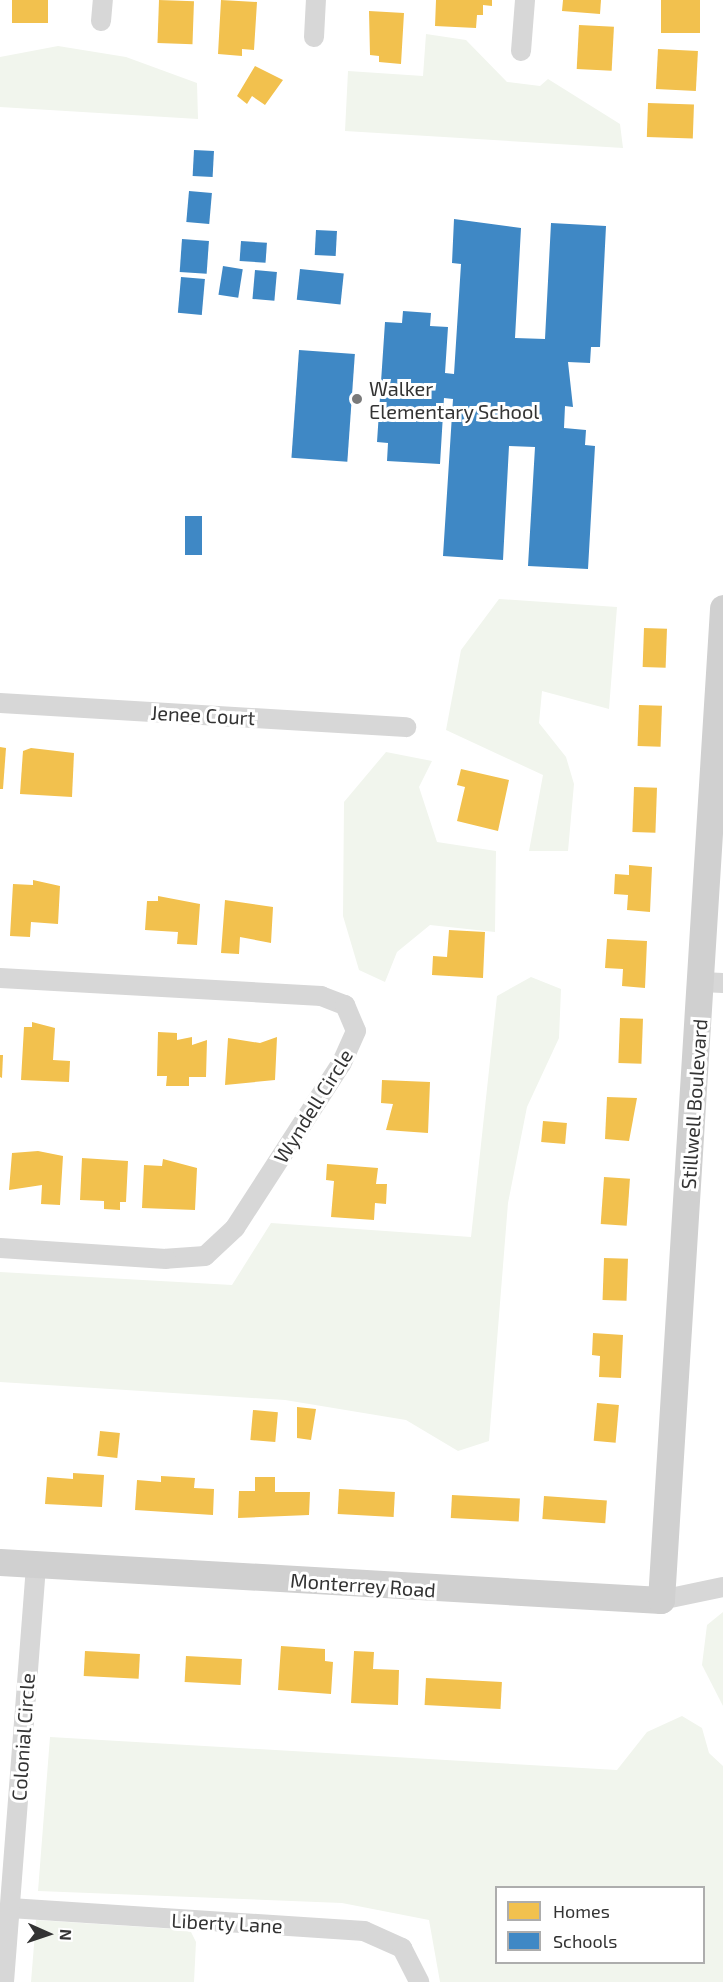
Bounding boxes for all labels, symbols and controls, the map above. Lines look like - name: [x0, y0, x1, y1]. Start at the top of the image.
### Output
- place label: Walker Elementary School: [369, 376, 540, 423]
- marker: Walker Elementary School: [350, 392, 364, 406]
- street label: Jenee Court: [150, 700, 256, 730]
- street label: Stillwell Boulevard: [676, 1018, 712, 1190]
- street label: Wyndell Circle: [268, 1044, 358, 1168]
- street label: Monterrey Road: [289, 1568, 437, 1602]
- street label: Colonial Circle: [7, 1672, 39, 1802]
- legend: [495, 1886, 705, 1964]
- text: Homes: [553, 1900, 610, 1922]
- north arrow: [18, 1904, 78, 1964]
- street label: Liberty Lane: [171, 1908, 283, 1938]
- text: N: [57, 1929, 76, 1941]
- text: Schools: [553, 1930, 617, 1952]

